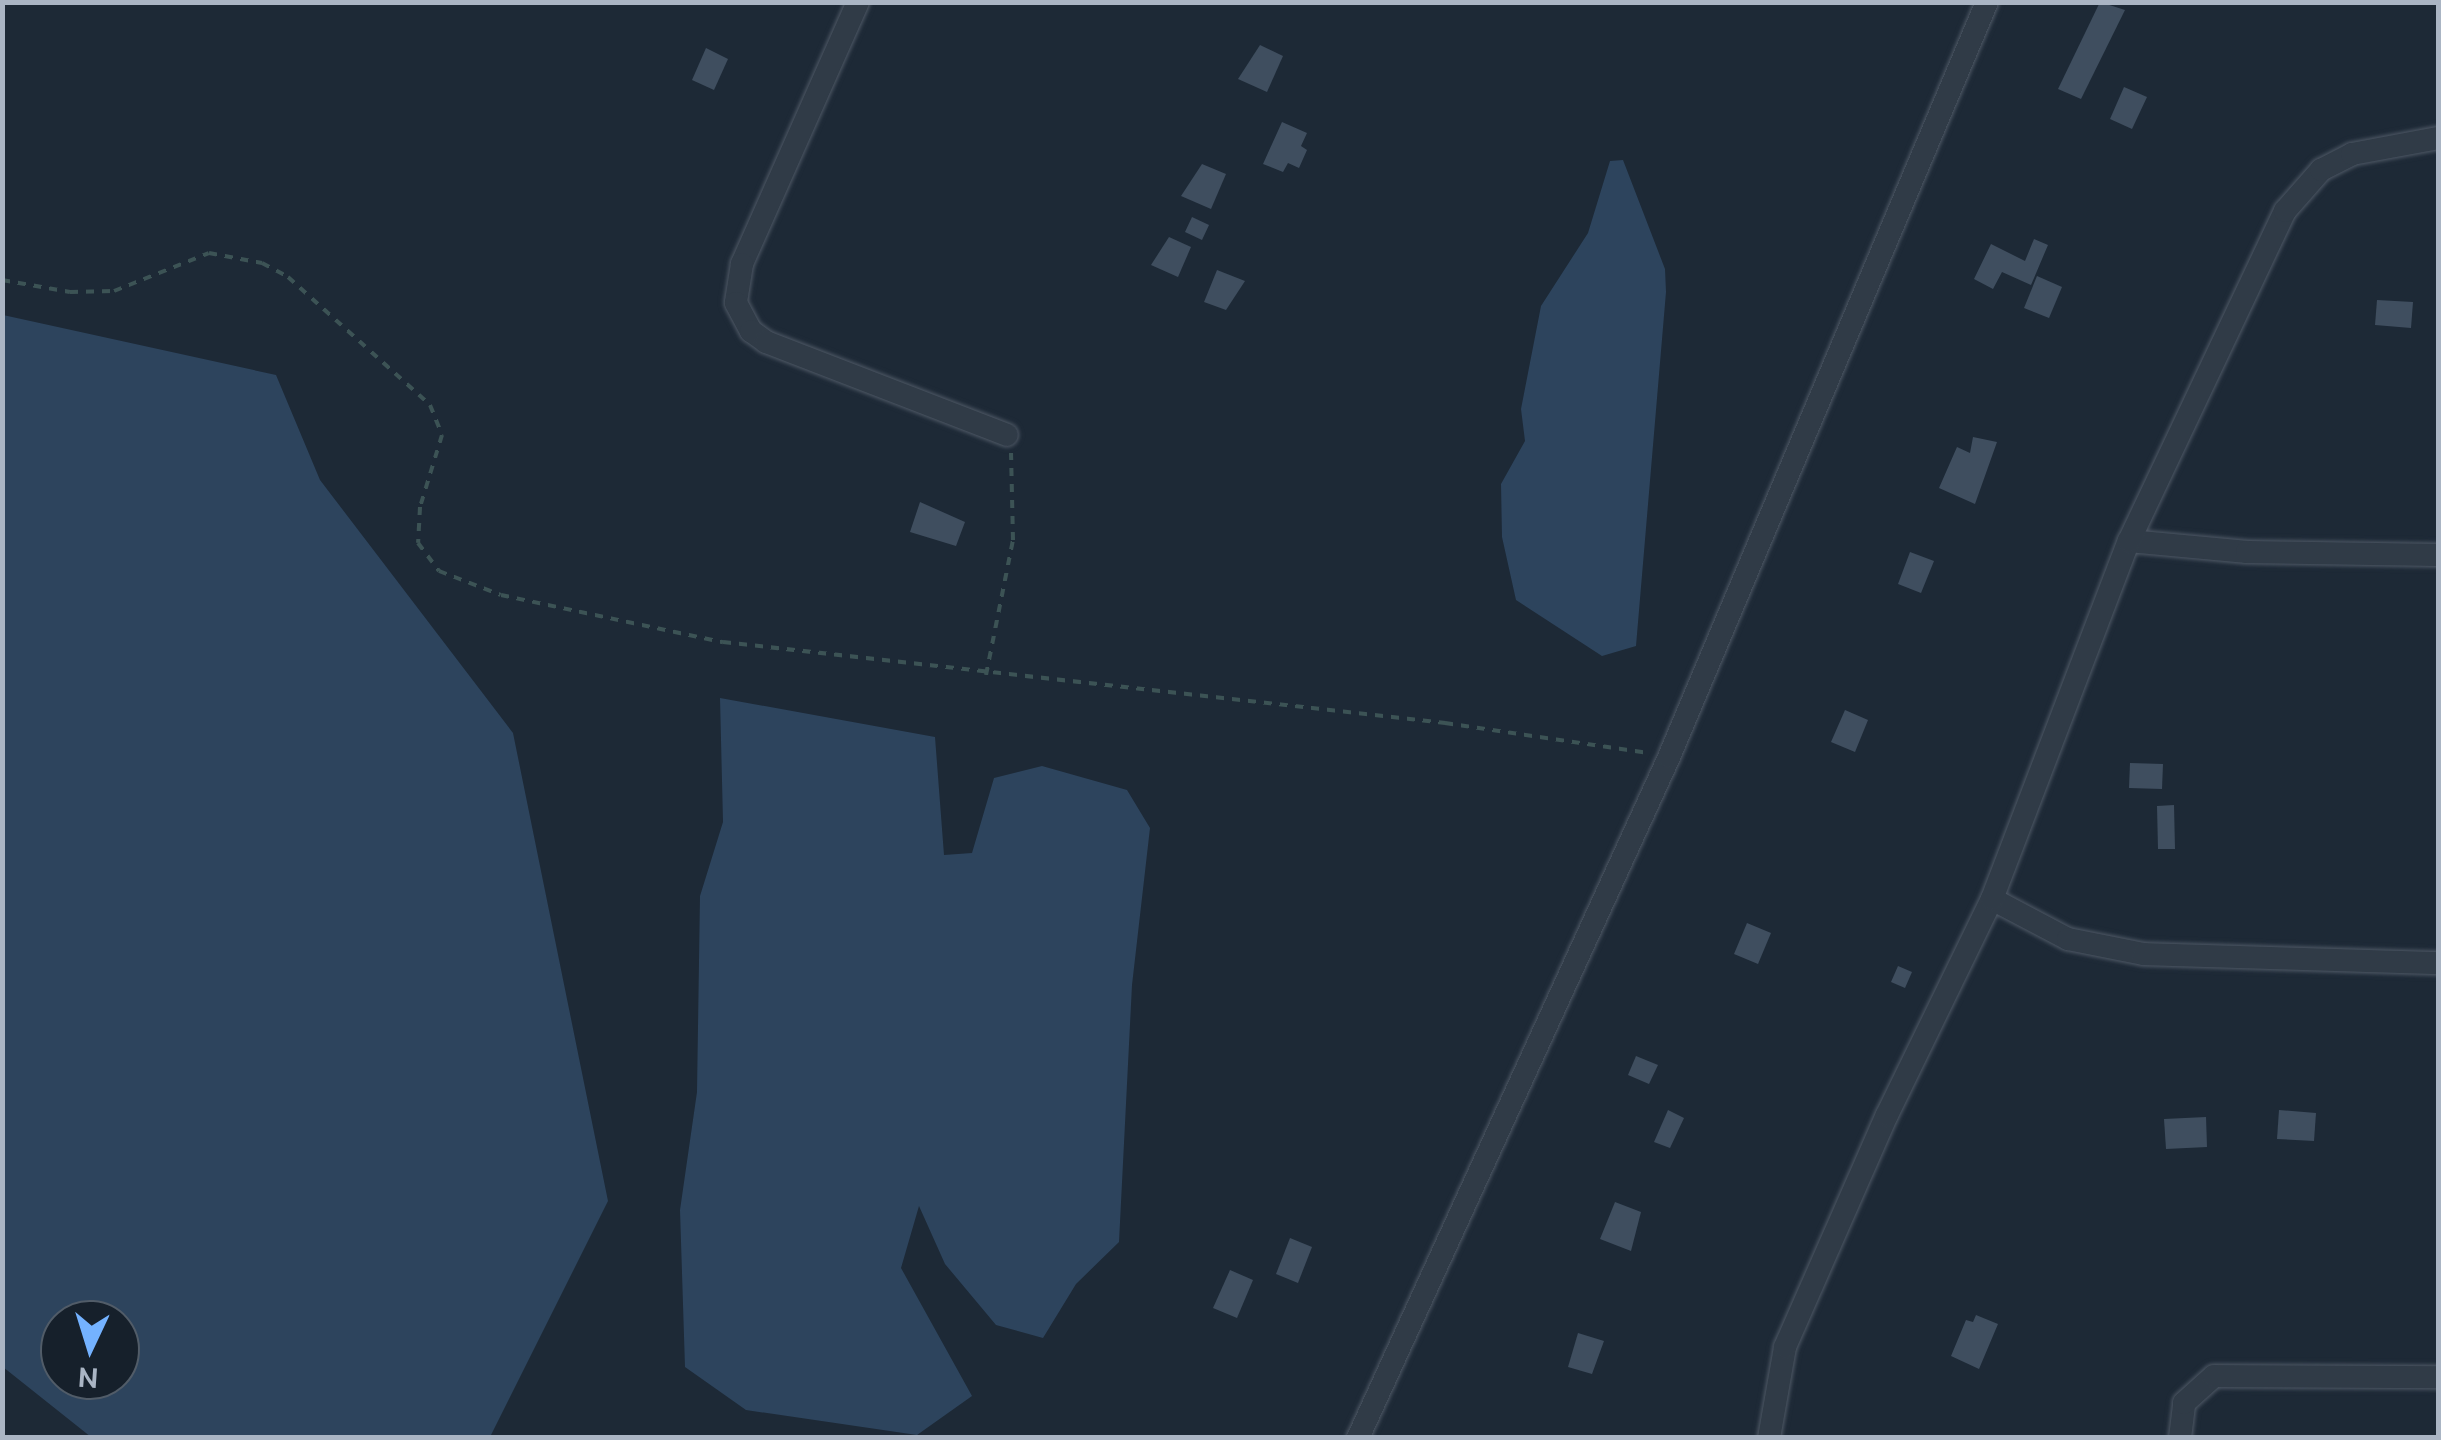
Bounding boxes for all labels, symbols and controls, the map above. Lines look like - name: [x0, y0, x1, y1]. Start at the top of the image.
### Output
- north arrow: [40, 1300, 140, 1400]
- text: N: [77, 1362, 100, 1395]

